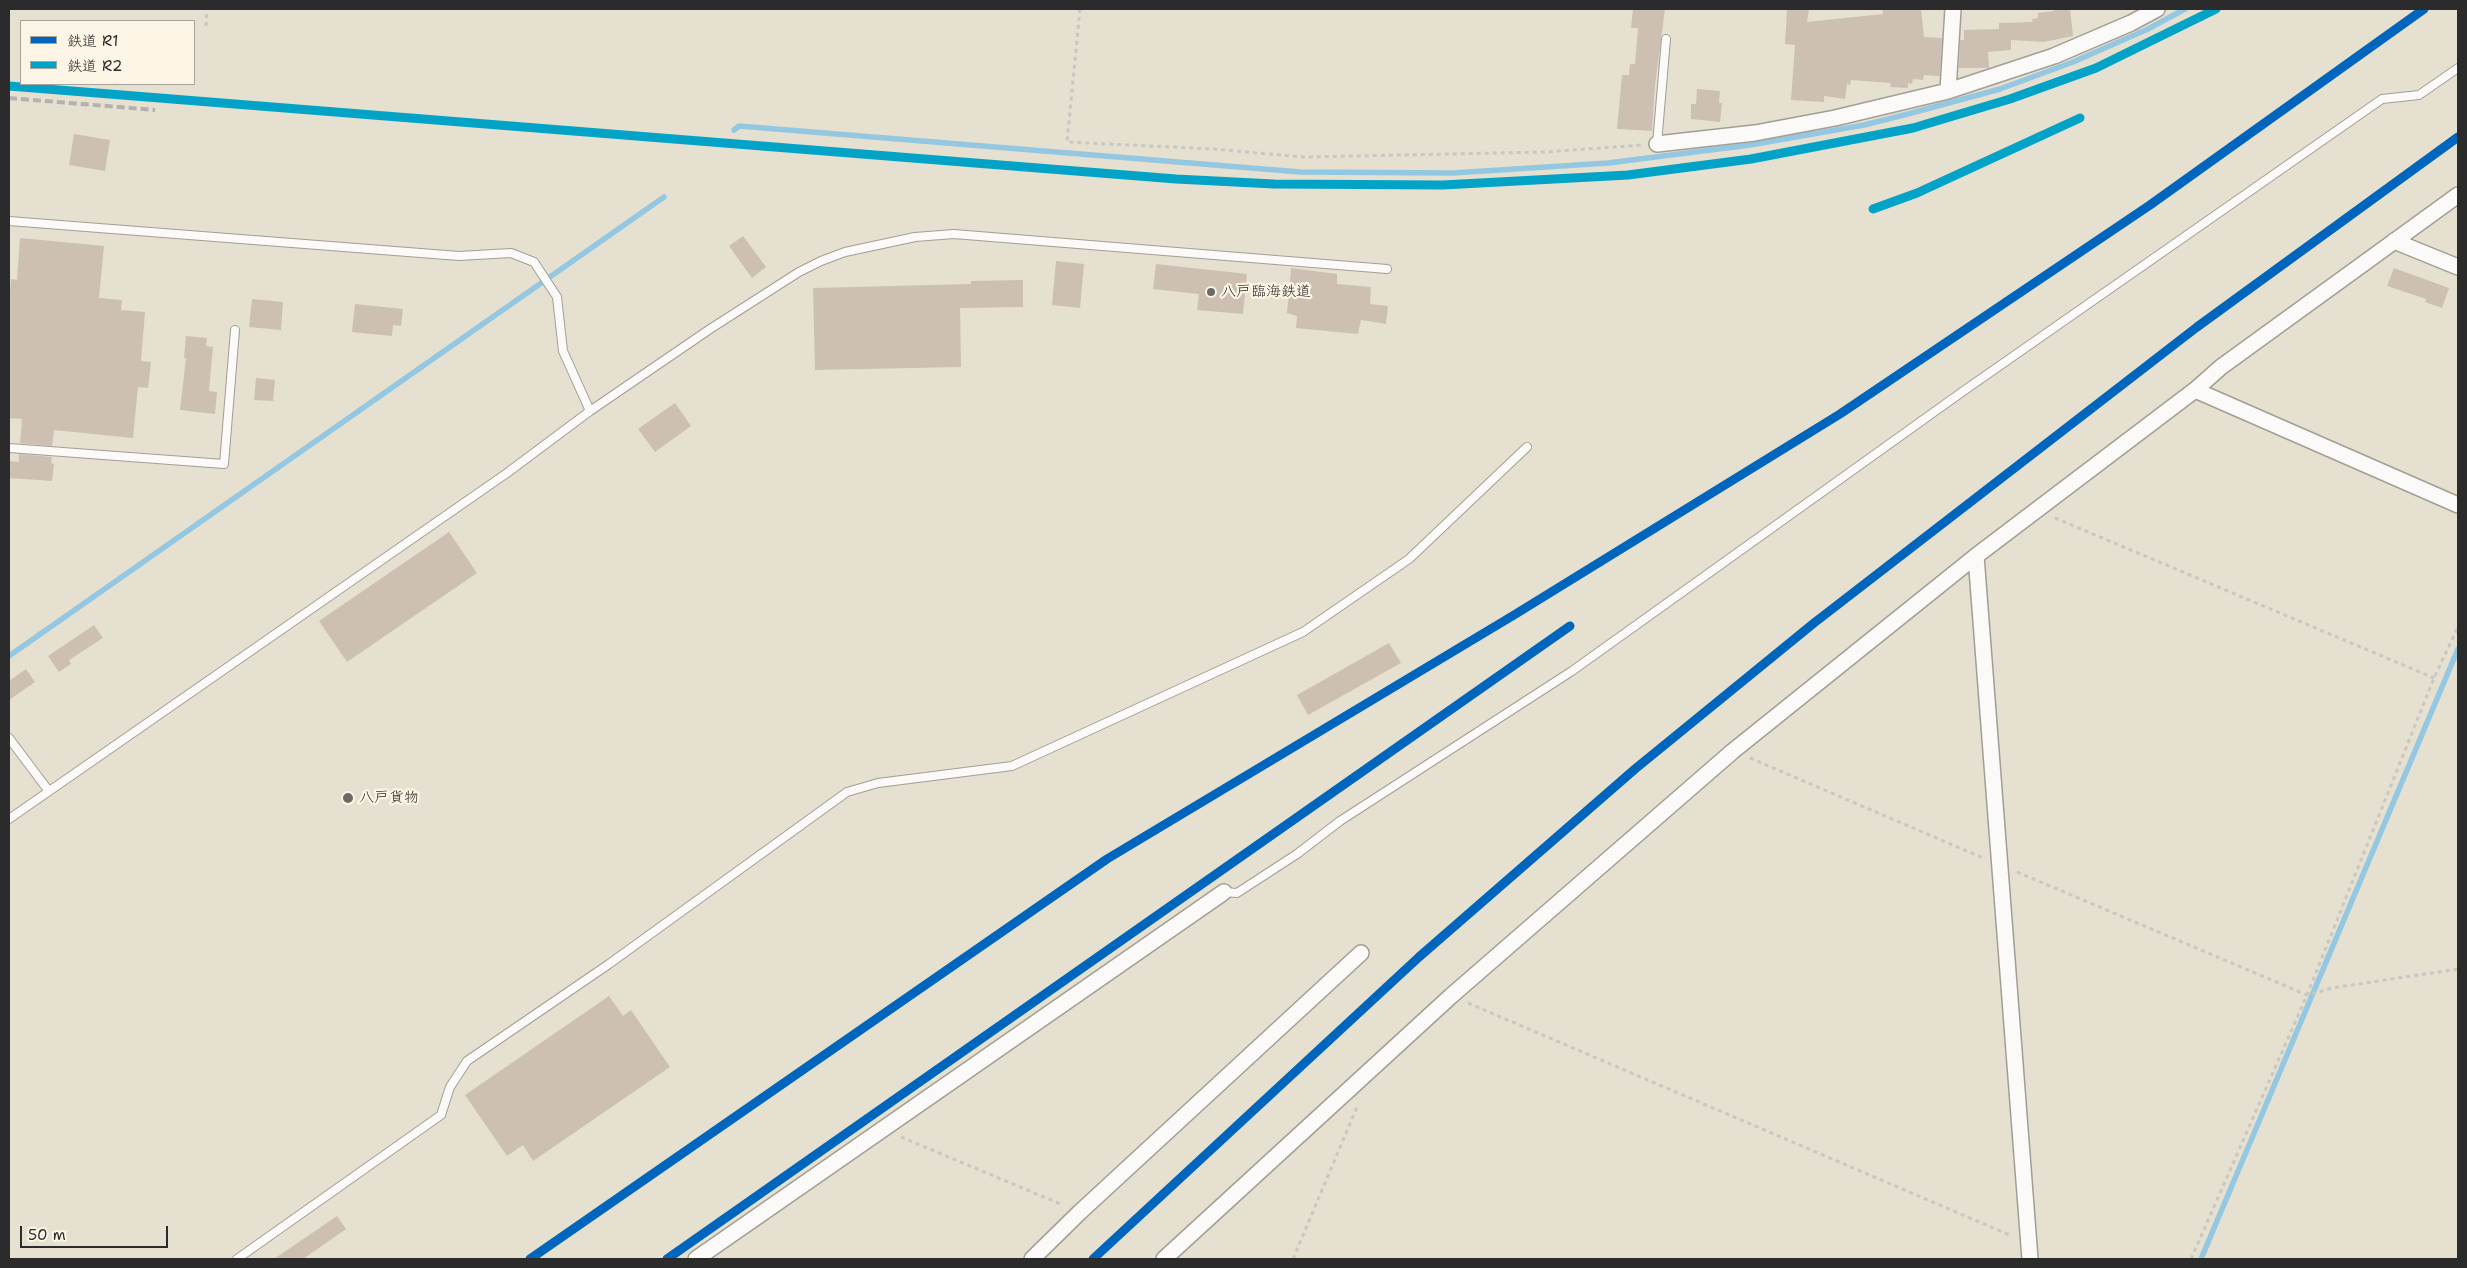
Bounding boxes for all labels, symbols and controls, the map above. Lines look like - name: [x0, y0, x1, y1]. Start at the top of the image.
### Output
- legend: [20, 20, 195, 85]
- text: 鉄道 R1: [67, 31, 119, 51]
- text: 鉄道 R2: [67, 56, 123, 76]
- place label: 八戸臨海鉄道: [1221, 283, 1311, 301]
- marker: 八戸臨海鉄道: [1205, 286, 1217, 298]
- place label: 八戸貨物: [359, 789, 419, 807]
- marker: 八戸貨物: [341, 791, 355, 805]
- scale bar: [22, 1216, 170, 1248]
- text: 50 m: [28, 1225, 66, 1245]

